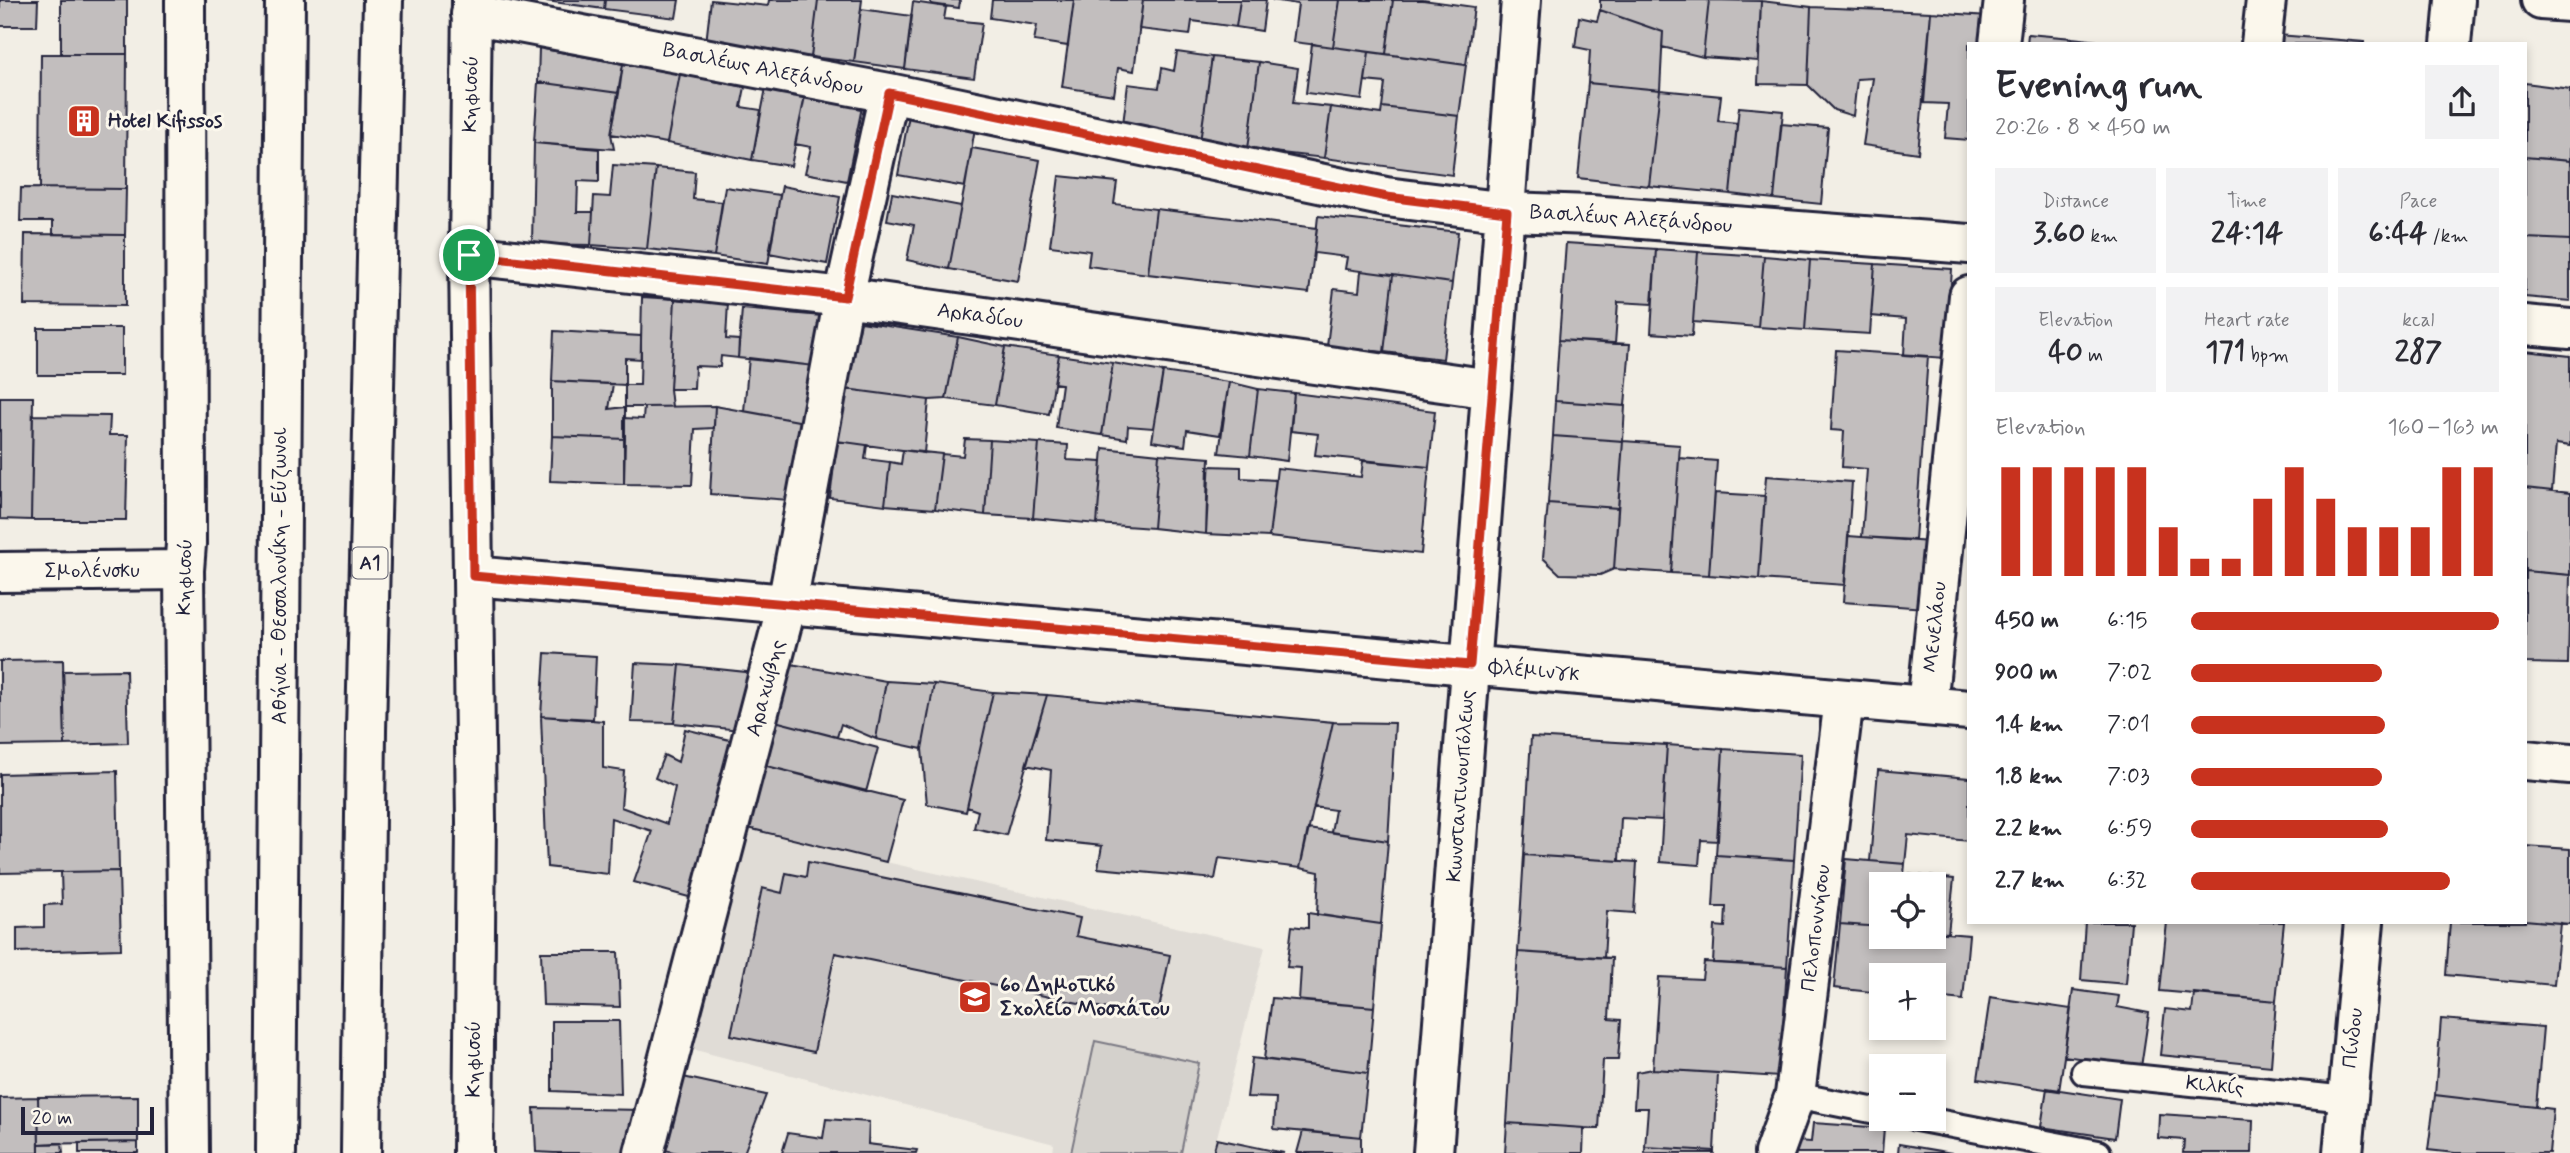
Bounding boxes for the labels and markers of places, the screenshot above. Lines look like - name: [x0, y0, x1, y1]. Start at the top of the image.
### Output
- building icon: Hotel Kifissos: [65, 102, 103, 140]
- place label: Hotel Kifissos: [108, 107, 223, 135]
- pin: [439, 225, 499, 285]
- place label: 6ο Δημοτικό Σχολείο Μοσχάτου: [1000, 971, 1170, 1023]
- school or university icon: 6ο Δημοτικό Σχολείο Μοσχάτου: [956, 978, 994, 1016]

